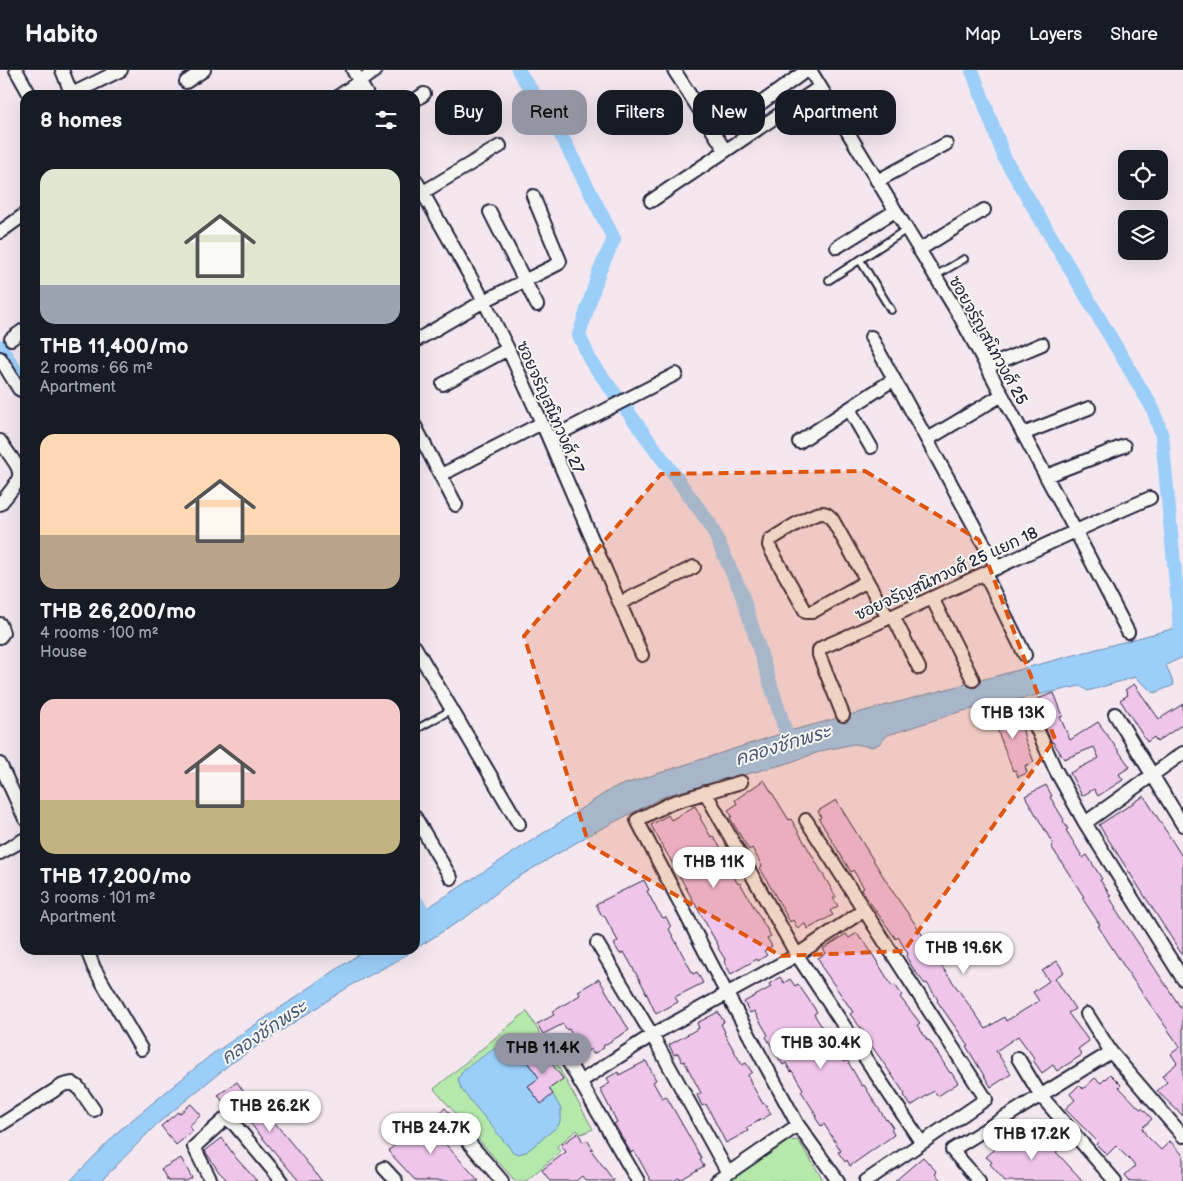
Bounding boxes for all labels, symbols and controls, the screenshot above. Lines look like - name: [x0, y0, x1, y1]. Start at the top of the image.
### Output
- text: Habito: [25, 20, 98, 49]
- text: Map: [965, 24, 1001, 45]
- text: Layers: [1029, 24, 1082, 45]
- text: Share: [1110, 24, 1158, 45]
- chip: Buy: [435, 90, 502, 135]
- chip: Rent: [512, 90, 587, 135]
- chip: Filters: [597, 90, 683, 135]
- chip: New: [693, 90, 765, 135]
- chip: Apartment: [775, 90, 896, 135]
- icon: filters: [372, 106, 400, 134]
- text: 8 homes: [40, 108, 122, 133]
- map controls: [1118, 150, 1168, 260]
- button: locate: [1118, 150, 1168, 200]
- icon: home: [175, 201, 265, 291]
- button: layers: [1118, 210, 1168, 260]
- street label: ซอยจรัญสนิทวงศ์ 25: [944, 272, 1034, 408]
- text: THB 11,400/mo: [40, 334, 189, 359]
- street label: ซอยจรัญสนิทวงศ์ 27: [512, 337, 590, 477]
- text: 2 rooms · 66 m²: [40, 359, 153, 378]
- text: Apartment: [40, 378, 116, 397]
- icon: home: [175, 466, 265, 556]
- street label: ซอยจรัญสนิทวงศ์ 25 แยก 18: [851, 521, 1041, 625]
- text: THB 26,200/mo: [40, 599, 196, 624]
- text: 4 rooms · 100 m²: [40, 624, 159, 643]
- text: House: [40, 643, 87, 662]
- pin: THB 13K: [967, 698, 1059, 740]
- text: THB 13K: [981, 704, 1045, 723]
- water label: คลองชักพระ: [733, 721, 835, 770]
- icon: home: [175, 731, 265, 821]
- pin: THB 11K: [668, 846, 760, 889]
- text: THB 11K: [684, 853, 744, 872]
- text: THB 17,200/mo: [40, 864, 191, 889]
- text: 3 rooms · 101 m²: [40, 889, 156, 908]
- text: Apartment: [40, 908, 116, 927]
- pin: THB 19.6K: [907, 932, 1021, 975]
- text: THB 19.6K: [926, 939, 1002, 958]
- water label: คลองชักพระ: [218, 995, 312, 1069]
- pin: THB 30.4K: [764, 1028, 878, 1070]
- pin: THB 11.4K: [486, 1032, 600, 1075]
- text: THB 30.4K: [781, 1034, 861, 1053]
- text: THB 11.4K: [506, 1039, 580, 1058]
- pin: THB 26.2K: [213, 1090, 327, 1133]
- text: THB 26.2K: [230, 1097, 310, 1116]
- pin: THB 24.7K: [374, 1112, 488, 1155]
- pin: THB 17.2K: [975, 1118, 1089, 1161]
- text: THB 24.7K: [392, 1119, 470, 1138]
- text: THB 17.2K: [994, 1125, 1070, 1144]

